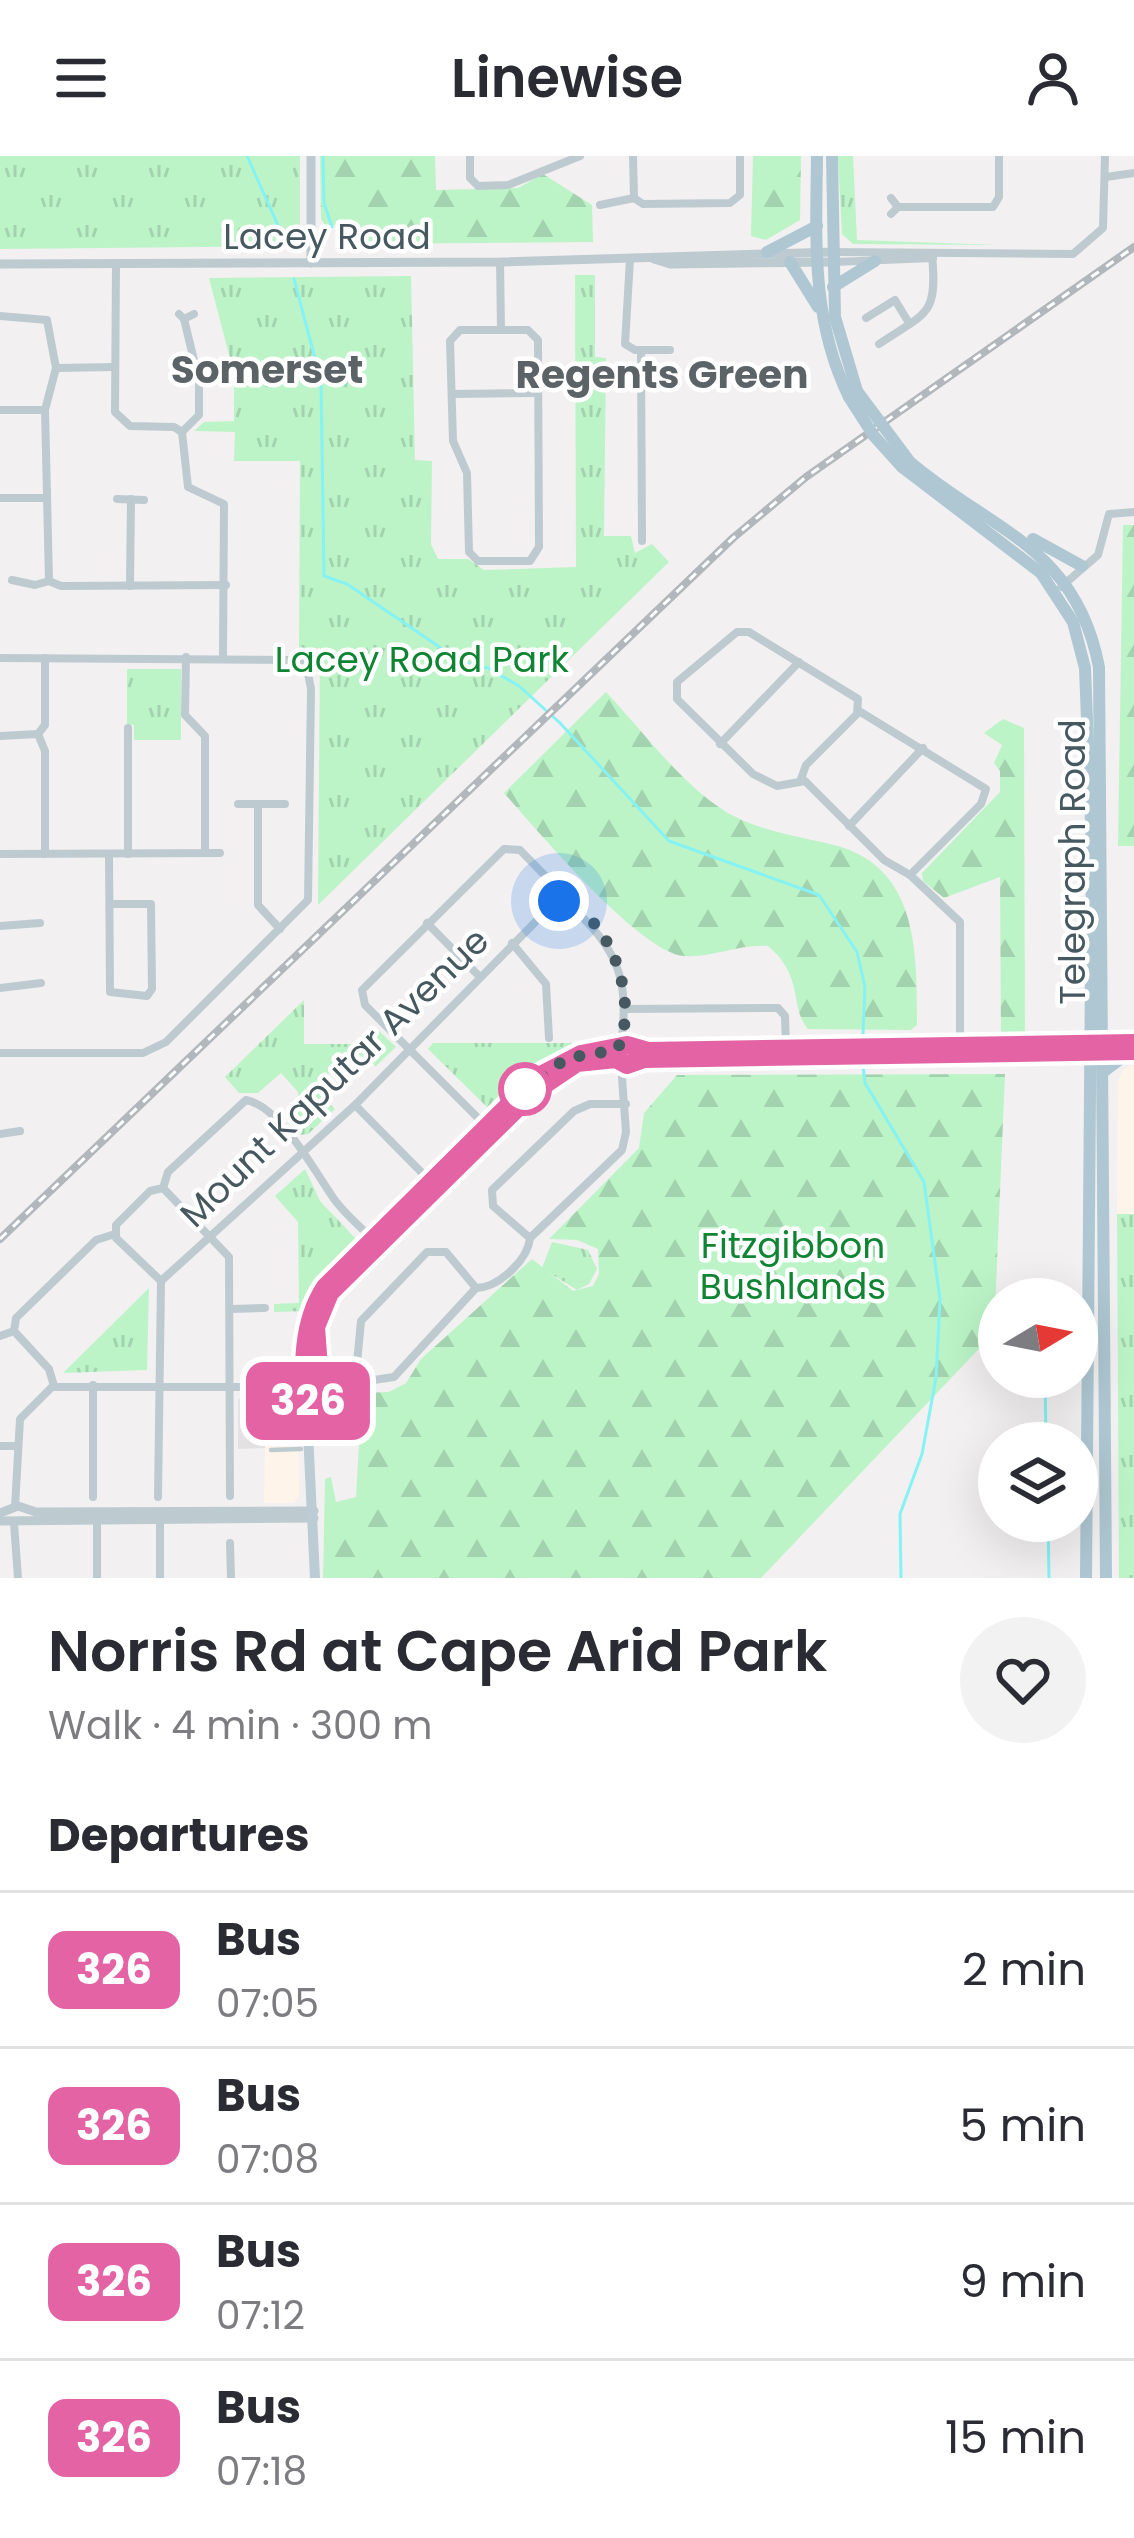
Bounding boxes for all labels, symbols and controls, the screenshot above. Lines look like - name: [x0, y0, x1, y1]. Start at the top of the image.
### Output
- text: Linewise: [451, 40, 683, 116]
- icon: menu: [48, 45, 114, 111]
- icon: person: [1020, 45, 1086, 111]
- street label: Lacey Road: [223, 211, 431, 262]
- district label: Somerset: [171, 342, 363, 397]
- district label: Regents Green: [516, 347, 808, 402]
- park label: Lacey Road Park: [275, 634, 570, 685]
- street label: Telegraph Road: [1047, 719, 1098, 1005]
- your location: [529, 871, 589, 931]
- street label: Mount Kaputar Avenue: [169, 916, 500, 1239]
- unlabelled marker: [500, 1064, 550, 1114]
- park label: Fitzgibbon Bushlands: [700, 1220, 886, 1312]
- north arrow: [978, 1278, 1098, 1398]
- map controls: [978, 1278, 1098, 1542]
- line badge: 326: [239, 1362, 377, 1440]
- text: 326: [270, 1371, 346, 1430]
- button: layers: [978, 1422, 1098, 1542]
- text: Norris Rd at Cape Arid Park: [48, 1611, 827, 1691]
- button: heart: [960, 1617, 1086, 1743]
- text: Walk · 4 min · 300 m: [48, 1698, 433, 1753]
- text: Departures: [48, 1804, 310, 1867]
- text: Bus: [216, 1908, 301, 1971]
- text: 2 min: [962, 1938, 1086, 2001]
- text: 326: [76, 1940, 152, 1999]
- text: 07:05: [216, 1976, 319, 2031]
- text: Bus: [216, 2064, 301, 2127]
- text: 5 min: [960, 2094, 1086, 2157]
- text: 326: [76, 2096, 152, 2155]
- text: 07:08: [216, 2132, 319, 2187]
- text: Bus: [216, 2220, 301, 2283]
- text: 9 min: [959, 2250, 1086, 2313]
- text: 326: [76, 2252, 152, 2311]
- text: 07:12: [216, 2288, 305, 2343]
- text: Bus: [216, 2376, 301, 2439]
- text: 15 min: [945, 2406, 1086, 2469]
- text: 326: [76, 2408, 152, 2467]
- text: 07:18: [216, 2444, 307, 2499]

